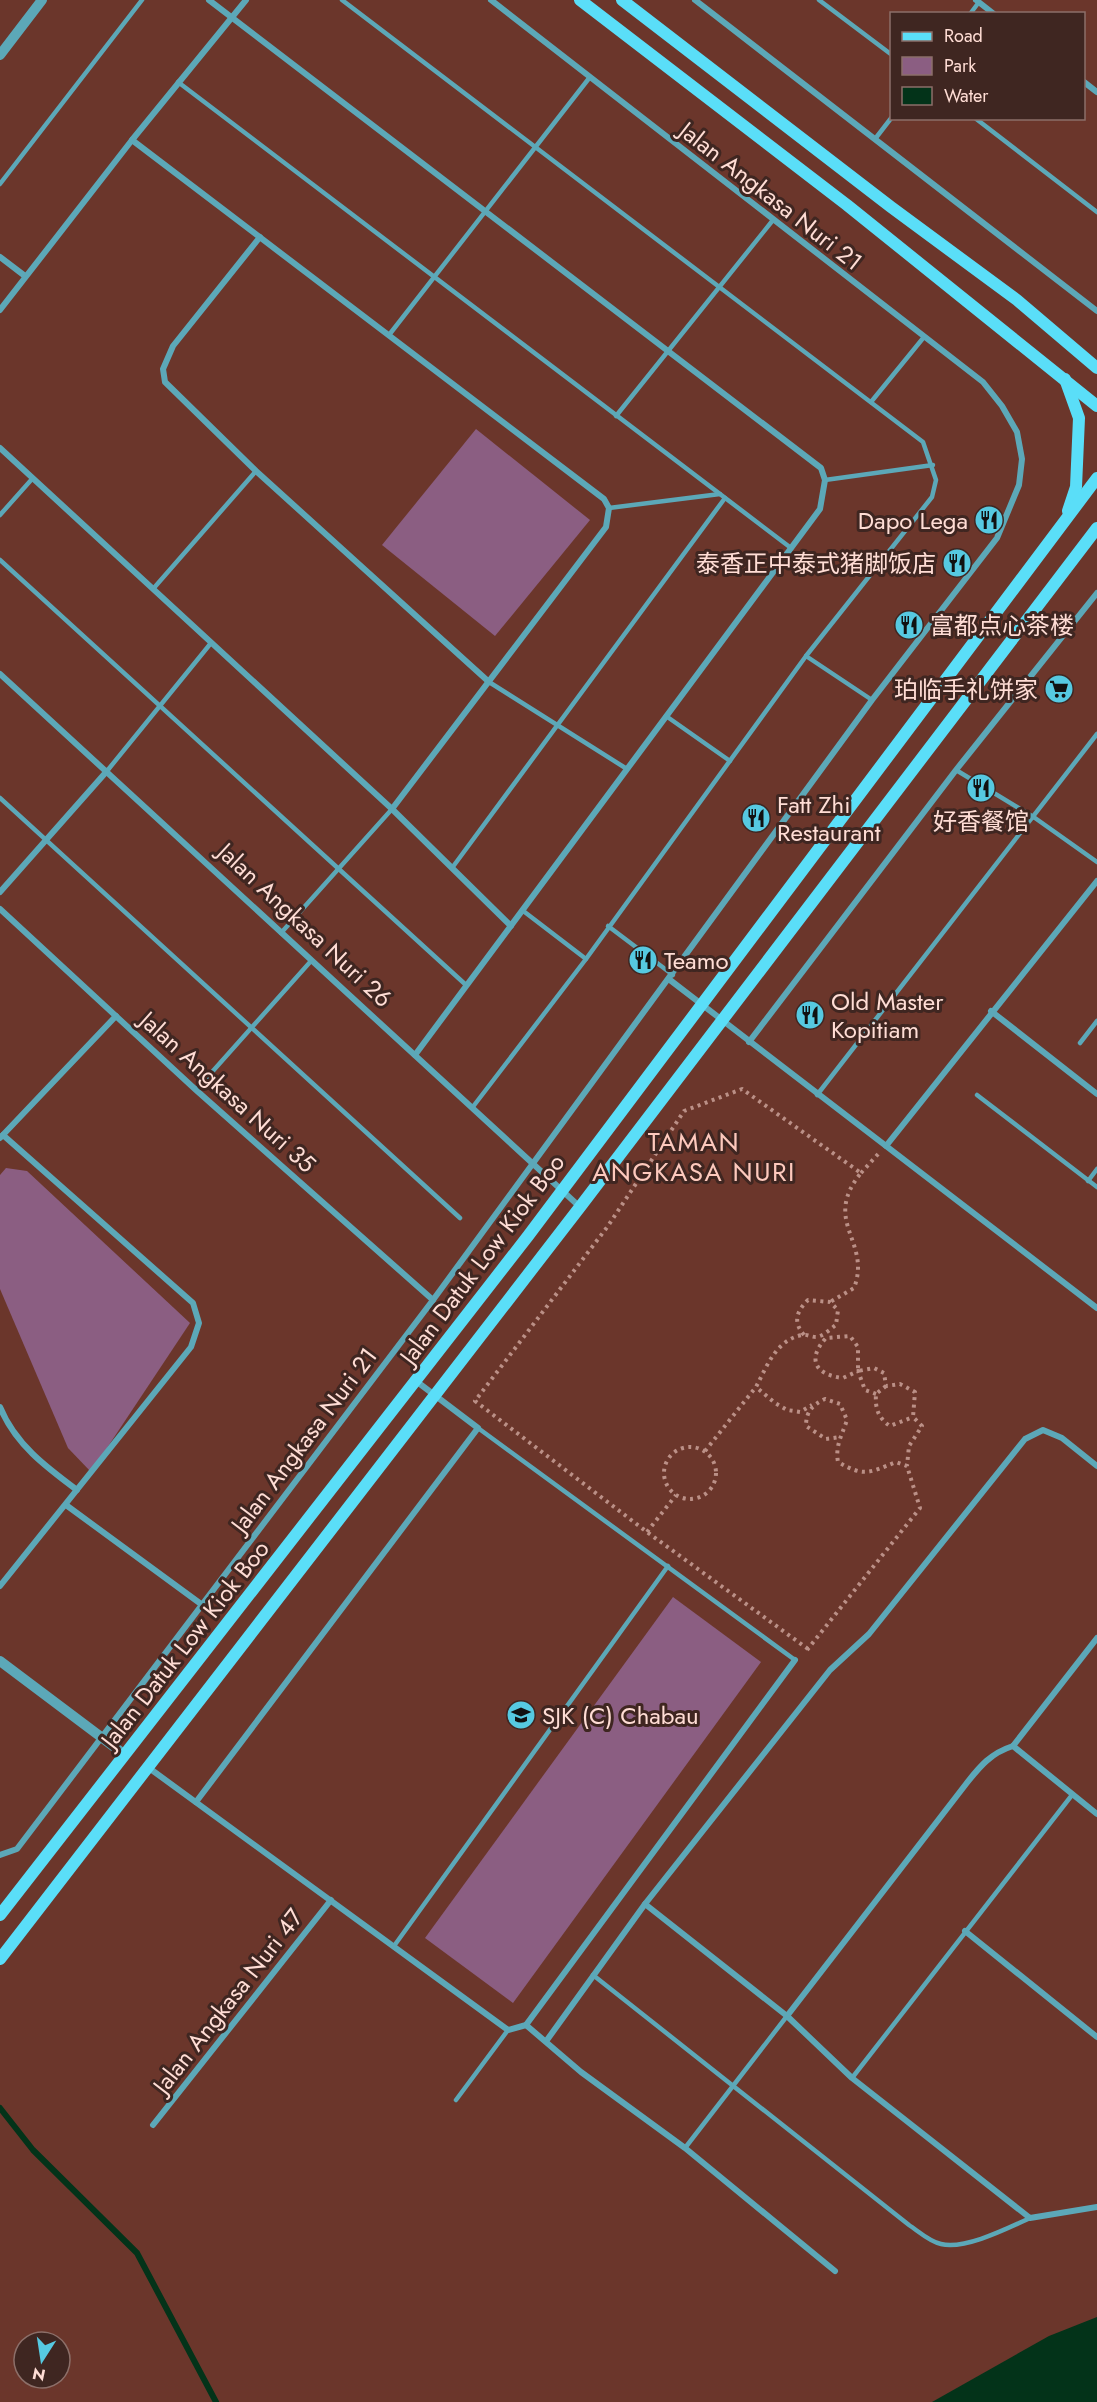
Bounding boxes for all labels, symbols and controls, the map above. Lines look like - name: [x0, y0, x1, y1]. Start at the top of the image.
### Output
- legend: [890, 12, 1085, 120]
- text: Road: [944, 23, 983, 49]
- text: Park: [944, 53, 976, 79]
- text: Water: [944, 83, 989, 109]
- street label: Jalan Angkasa Nuri 21: [670, 111, 870, 279]
- place label: Dapo Lega: [858, 503, 968, 538]
- restaurant icon: Dapo Lega: [973, 504, 1005, 536]
- place label: 泰香正中泰式猪脚饭店: [696, 546, 936, 581]
- restaurant icon: 泰香正中泰式猪脚饭店: [941, 547, 973, 579]
- place label: 富都点心茶楼: [930, 608, 1074, 643]
- restaurant icon: 富都点心茶楼: [893, 609, 925, 641]
- place label: 珀临手礼饼家: [894, 672, 1038, 707]
- supermarket icon: 珀临手礼饼家: [1043, 673, 1075, 705]
- restaurant icon: 好香餐馆: [965, 772, 997, 804]
- place label: Fatt Zhi Restaurant: [777, 787, 881, 850]
- restaurant icon: Fatt Zhi Restaurant: [740, 802, 772, 834]
- place label: 好香餐馆: [933, 804, 1029, 839]
- street label: Jalan Angkasa Nuri 26: [208, 833, 400, 1015]
- place label: Teamo: [664, 943, 729, 978]
- restaurant icon: Teamo: [627, 944, 659, 976]
- place label: Old Master Kopitiam: [831, 984, 944, 1047]
- restaurant icon: Old Master Kopitiam: [794, 999, 826, 1031]
- street label: Jalan Angkasa Nuri 35: [130, 1001, 324, 1181]
- district label: TAMAN ANGKASA NURI: [592, 1123, 796, 1191]
- street label: Jalan Datuk Low Kiok Boo: [389, 1146, 573, 1374]
- street label: Jalan Angkasa Nuri 21: [221, 1340, 385, 1542]
- street label: Jalan Datuk Low Kiok Boo: [91, 1533, 277, 1758]
- place label: SJK (C) Chabau: [542, 1698, 699, 1733]
- school or university icon: SJK (C) Chabau: [505, 1699, 537, 1731]
- street label: Jalan Angkasa Nuri 47: [143, 1901, 312, 2103]
- north arrow: [12, 2330, 72, 2390]
- text: N: [30, 2362, 48, 2387]

